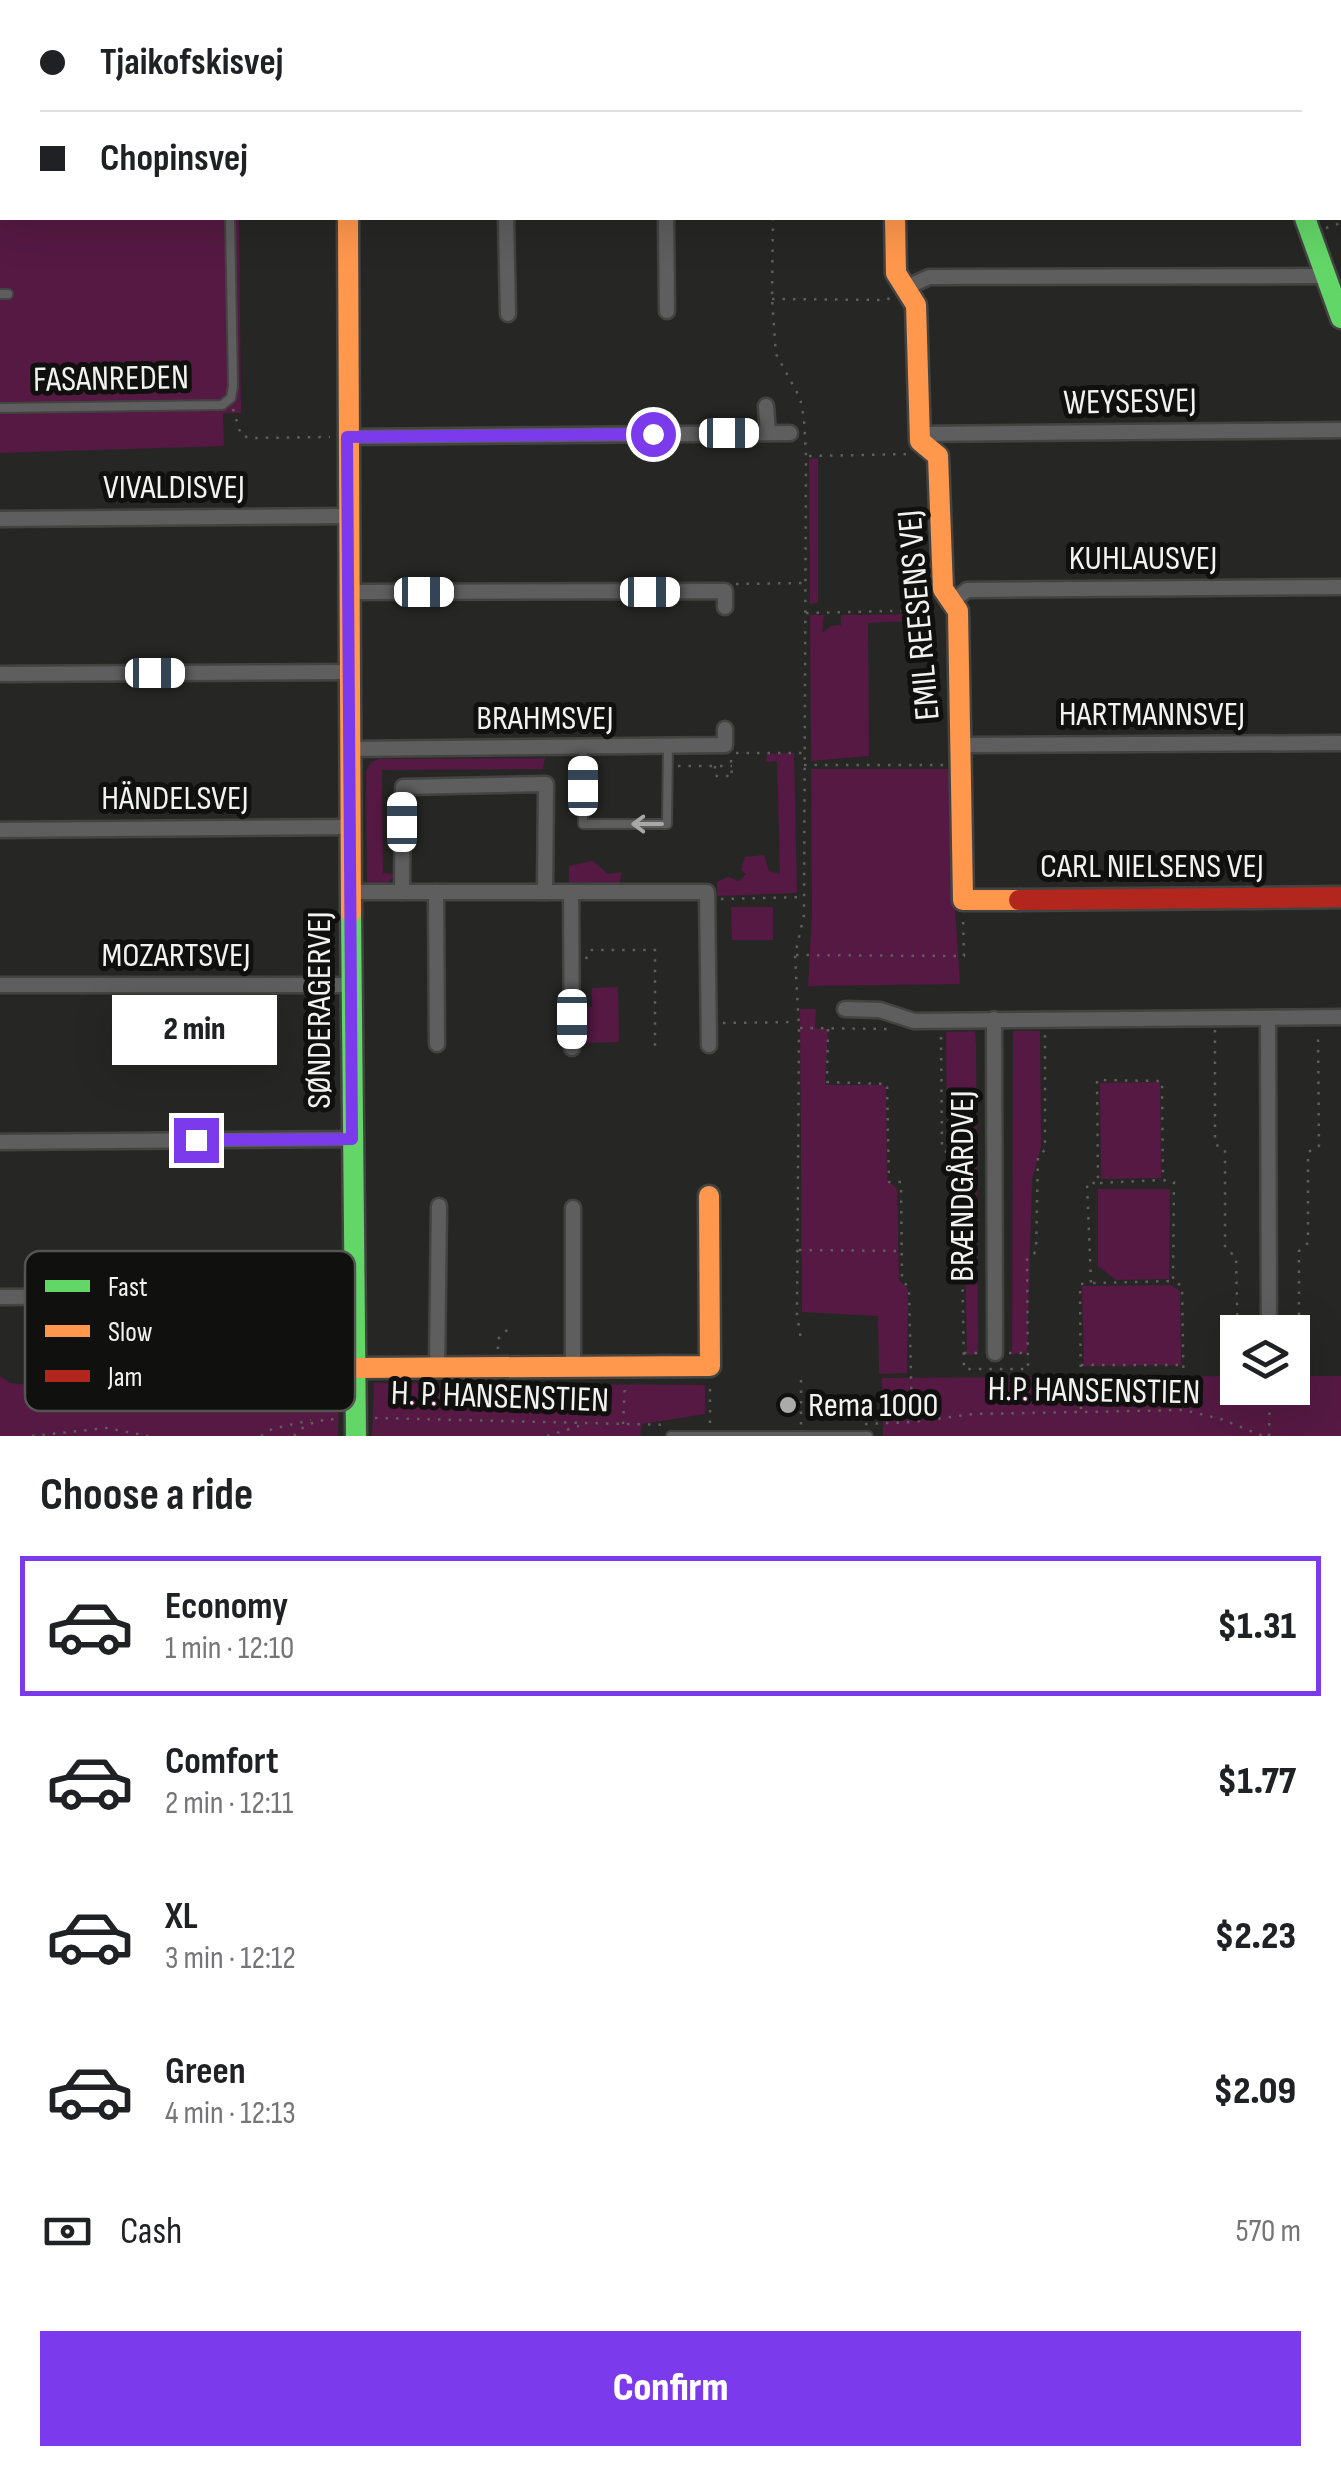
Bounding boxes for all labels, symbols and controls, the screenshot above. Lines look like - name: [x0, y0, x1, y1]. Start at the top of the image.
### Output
- text: Tjaikofskisvej: [100, 40, 283, 85]
- text: Chopinsvej: [100, 136, 248, 181]
- street label: FASANREDEN: [33, 356, 189, 402]
- street label: WEYSESVEJ: [1063, 379, 1197, 425]
- route start: [631, 412, 676, 457]
- car: [699, 418, 759, 448]
- street label: VIVALDISVEJ: [103, 466, 245, 509]
- street label: EMIL REESENS VEJ: [888, 508, 950, 722]
- street label: KUHLAUSVEJ: [1069, 537, 1217, 580]
- car: [394, 577, 454, 607]
- car: [620, 577, 680, 607]
- car: [125, 658, 185, 688]
- street label: HARTMANNSVEJ: [1059, 693, 1245, 736]
- street label: BRAHMSVEJ: [476, 697, 614, 740]
- car: [568, 756, 598, 816]
- street label: HÄNDELSVEJ: [101, 777, 249, 820]
- car: [387, 792, 417, 852]
- one-way arrow: [631, 814, 664, 834]
- street label: CARL NIELSENS VEJ: [1040, 845, 1264, 888]
- street label: SØNDERAGERVEJ: [298, 911, 341, 1109]
- street label: MOZARTSVEJ: [101, 934, 251, 977]
- car: [557, 989, 587, 1049]
- callout: 2 min: [114, 995, 278, 1065]
- text: 2 min: [163, 1010, 226, 1049]
- street label: BRÆNDGÅRDVEJ: [941, 1090, 984, 1282]
- route end: [174, 1118, 219, 1163]
- legend: [25, 1251, 355, 1411]
- text: Fast: [108, 1271, 147, 1304]
- map controls: [1220, 1315, 1310, 1405]
- button: layers: [1220, 1315, 1310, 1405]
- text: Slow: [108, 1316, 153, 1349]
- text: Jam: [107, 1361, 143, 1394]
- street label: H.P. HANSENSTIEN: [987, 1368, 1201, 1414]
- street label: H. P. HANSENSTIEN: [390, 1372, 610, 1422]
- place label: Rema 1000: [808, 1384, 938, 1427]
- marker: Rema 1000: [777, 1394, 799, 1416]
- text: Choose a ride: [40, 1468, 253, 1523]
- icon: car: [45, 1581, 135, 1671]
- text: Economy: [165, 1584, 288, 1629]
- text: $1.31: [1218, 1604, 1296, 1649]
- text: 1 min · 12:10: [165, 1629, 294, 1668]
- icon: car: [45, 1736, 135, 1826]
- text: Comfort: [165, 1739, 279, 1784]
- text: $1.77: [1218, 1759, 1296, 1804]
- text: 2 min · 12:11: [165, 1784, 293, 1823]
- icon: car: [45, 1891, 135, 1981]
- text: XL: [165, 1894, 198, 1939]
- text: $2.23: [1215, 1914, 1296, 1959]
- text: 3 min · 12:12: [165, 1939, 296, 1978]
- icon: car: [45, 2046, 135, 2136]
- text: Green: [165, 2049, 246, 2094]
- text: $2.09: [1214, 2069, 1296, 2114]
- text: 4 min · 12:13: [165, 2094, 296, 2133]
- icon: cash: [40, 2204, 95, 2259]
- text: Cash: [120, 2209, 182, 2254]
- text: 570 m: [1236, 2212, 1301, 2251]
- button: Confirm: [40, 2331, 1301, 2446]

